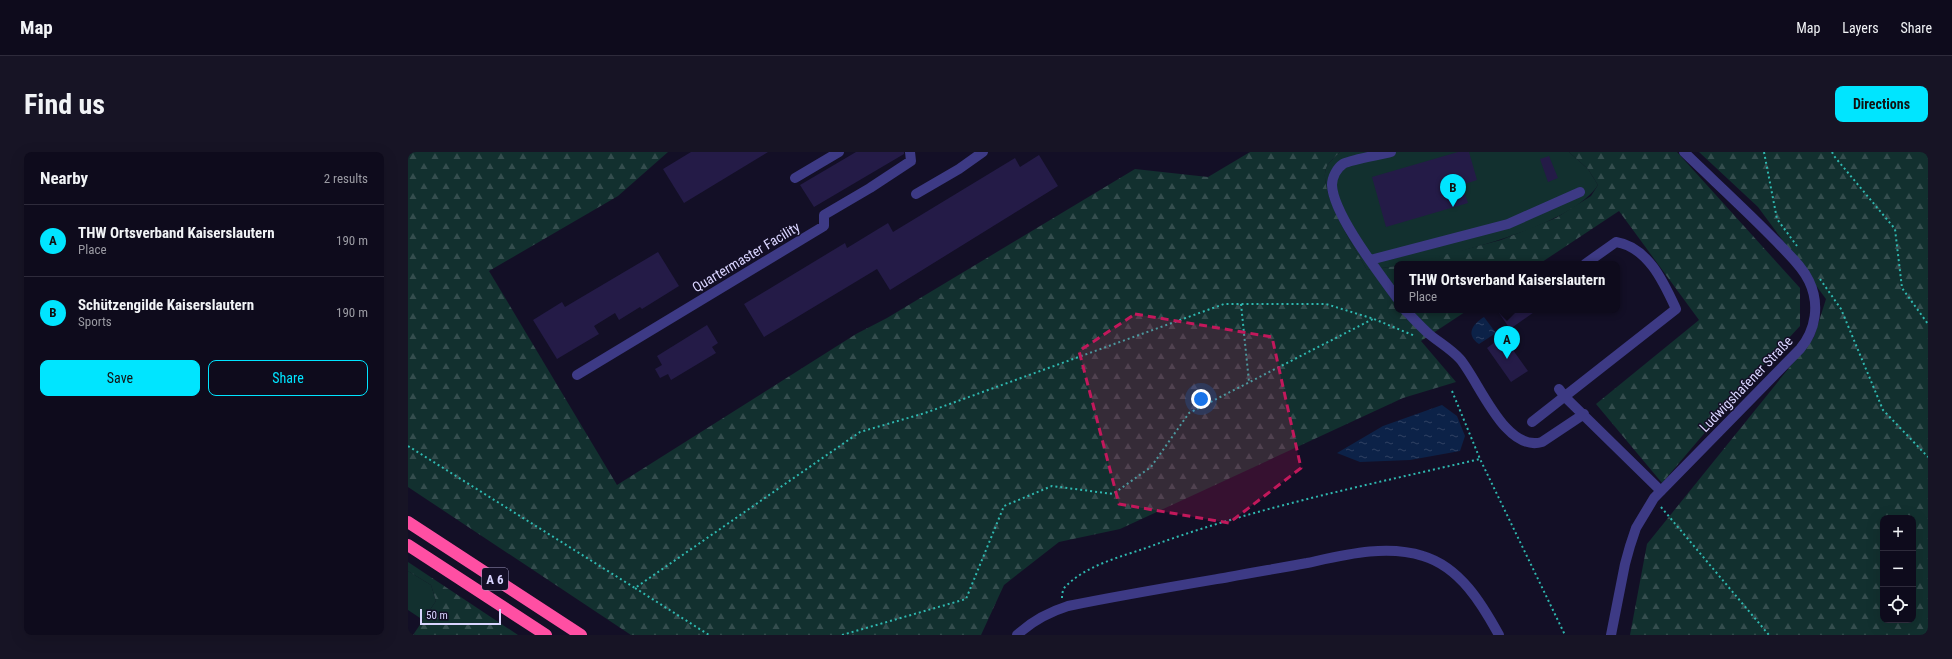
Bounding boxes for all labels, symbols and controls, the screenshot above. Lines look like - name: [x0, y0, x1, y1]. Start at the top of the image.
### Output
- text: Map: [20, 16, 53, 39]
- text: Map: [1796, 20, 1820, 36]
- text: Layers: [1842, 20, 1879, 36]
- text: Share: [1901, 20, 1932, 36]
- button: Directions: [1835, 86, 1928, 122]
- text: Find us: [24, 88, 105, 121]
- text: Nearby: [40, 168, 88, 188]
- text: 2 results: [324, 171, 368, 186]
- pin: B: [1440, 174, 1466, 207]
- street label: Quartermaster Facility: [689, 218, 803, 295]
- text: THW Ortsverband Kaiserslautern: [78, 224, 275, 242]
- text: A: [49, 233, 57, 248]
- text: 190 m: [336, 233, 368, 248]
- text: Place: [78, 242, 107, 257]
- popup: [1394, 261, 1620, 313]
- text: THW Ortsverband Kaiserslautern: [1409, 271, 1605, 289]
- text: Place: [1409, 289, 1437, 304]
- text: Schützengilde Kaiserslautern: [78, 296, 254, 314]
- text: B: [49, 305, 57, 320]
- text: 190 m: [336, 305, 368, 320]
- text: Sports: [78, 314, 112, 329]
- pin: A: [1494, 326, 1520, 359]
- street label: Ludwigshafener Straße: [1696, 333, 1796, 435]
- button: Save: [40, 360, 200, 396]
- button: Share: [208, 360, 368, 396]
- your location: [1191, 389, 1211, 409]
- map controls: [1880, 515, 1916, 623]
- button: +: [1880, 515, 1916, 551]
- button: −: [1880, 551, 1916, 587]
- road number: A 6: [482, 568, 508, 590]
- button: locate: [1880, 587, 1916, 623]
- scale bar: [420, 607, 501, 626]
- text: 50 m: [426, 609, 448, 622]

